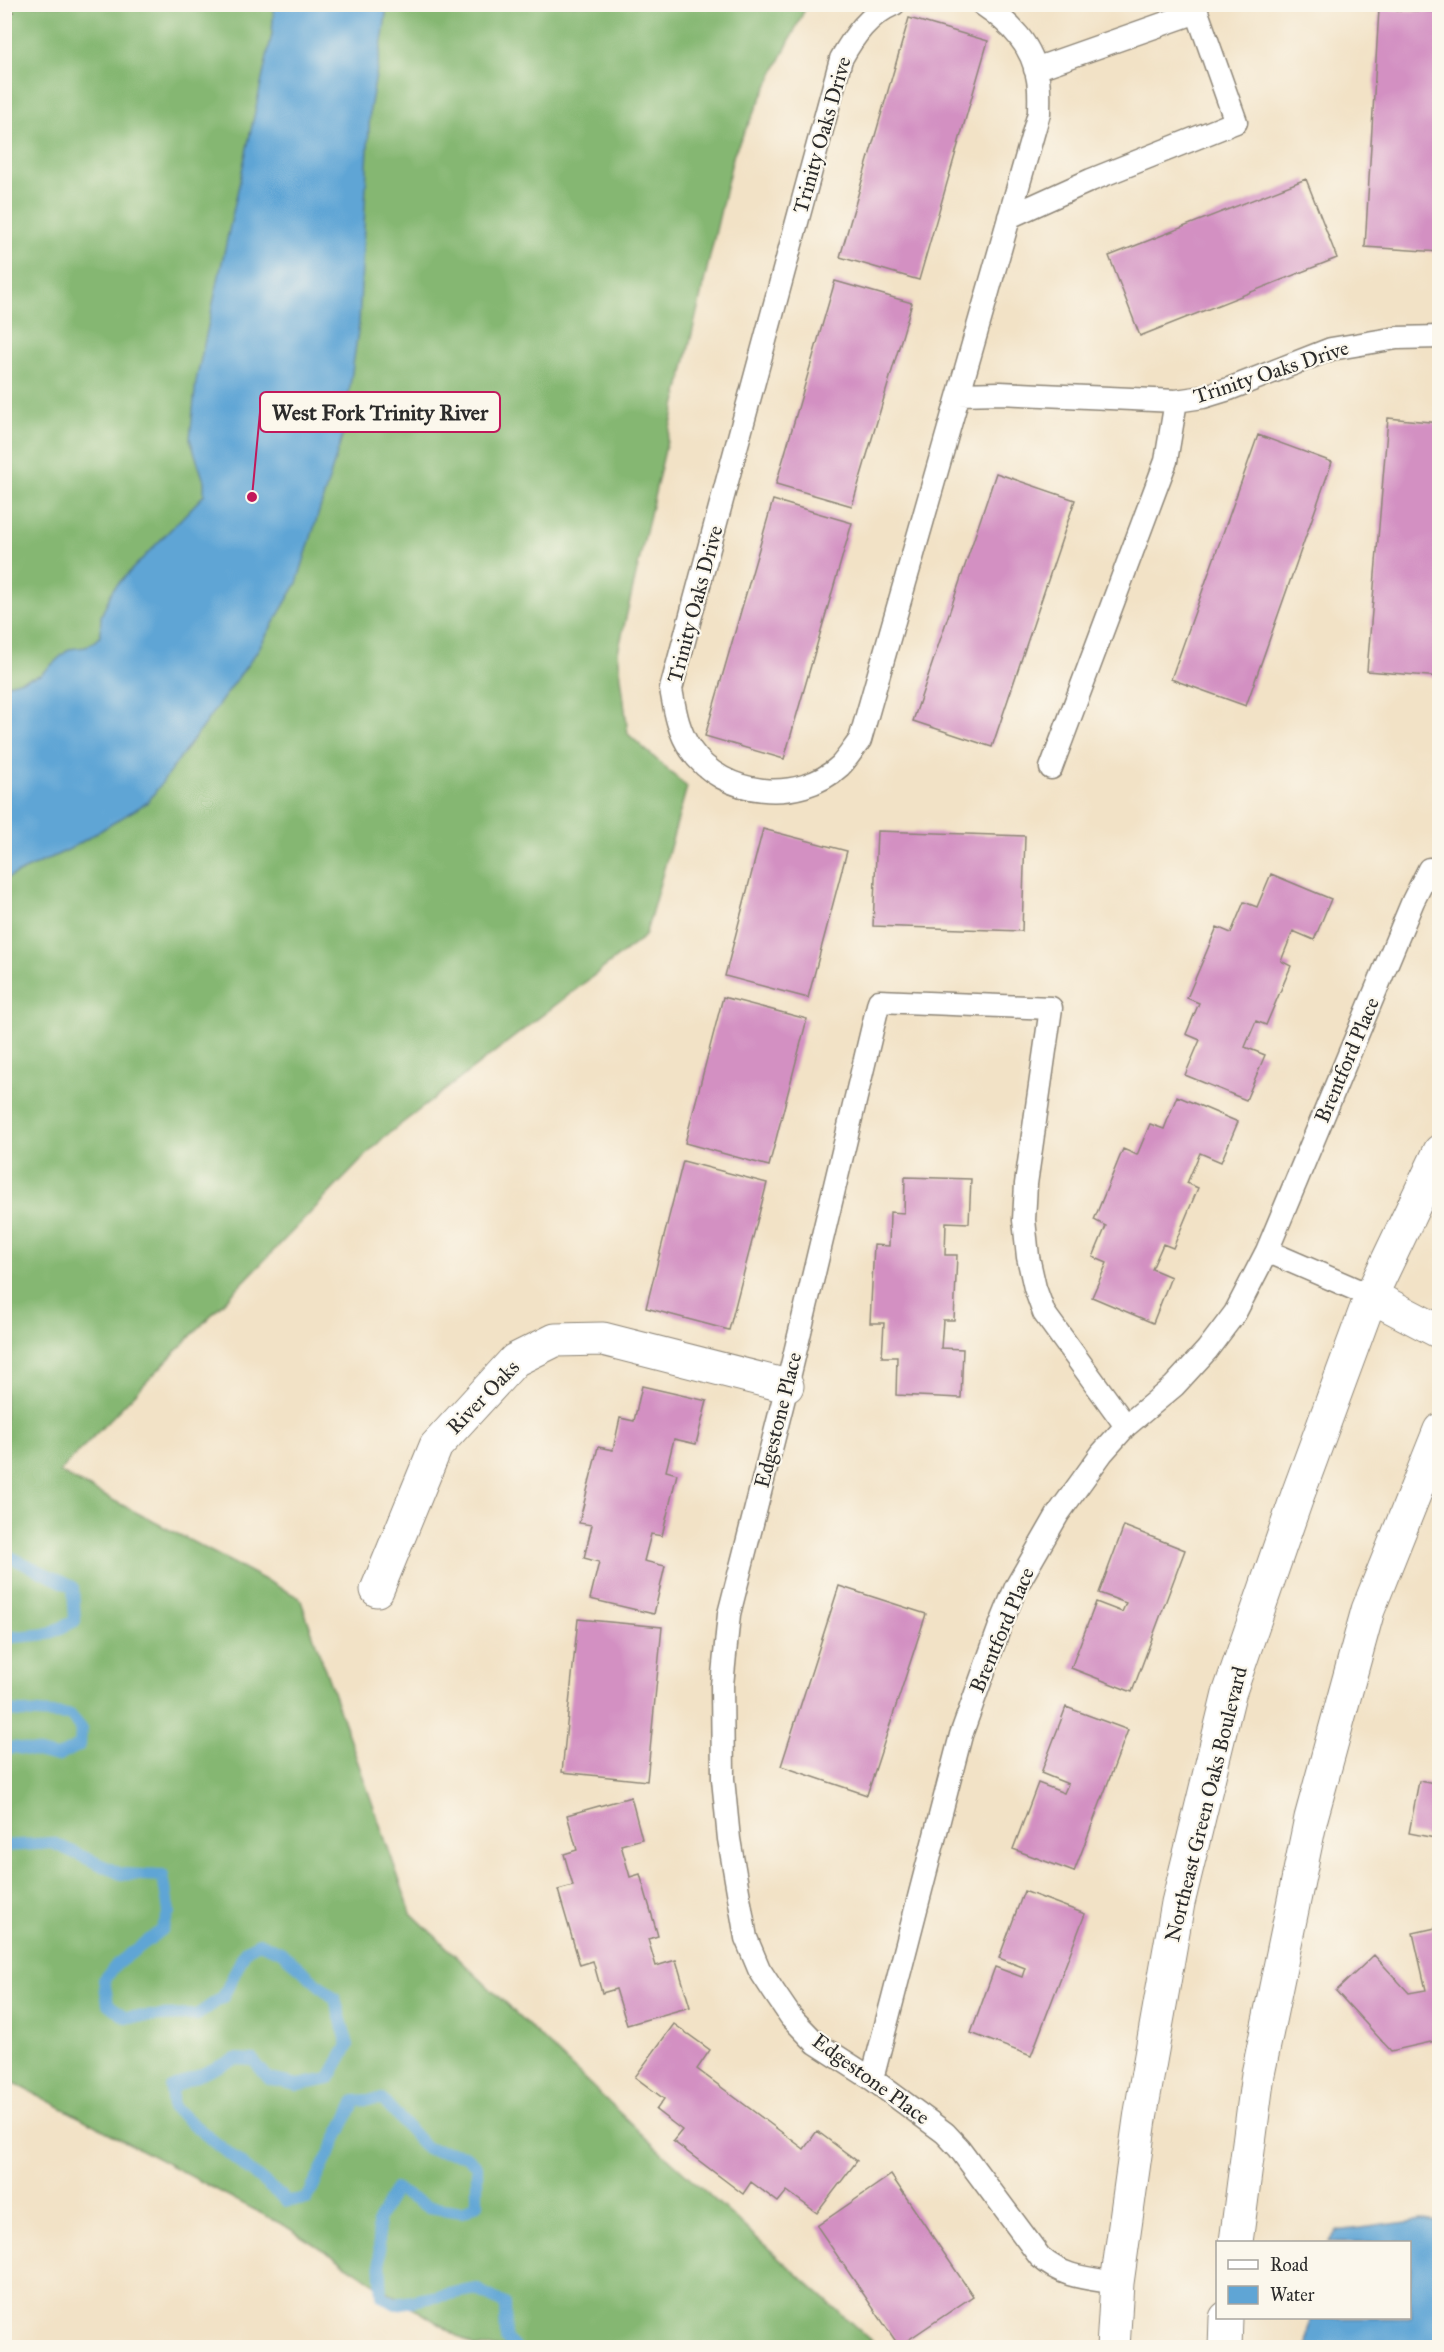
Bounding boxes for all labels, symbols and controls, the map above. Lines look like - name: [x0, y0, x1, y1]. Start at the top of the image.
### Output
- street label: Trinity Oaks Drive: [787, 53, 857, 216]
- street label: Trinity Oaks Drive: [1190, 335, 1352, 409]
- callout: West Fork Trinity River: [260, 392, 500, 432]
- text: West Fork Trinity River: [272, 399, 489, 426]
- street label: Trinity Oaks Drive: [662, 522, 729, 685]
- street label: Brentford Place: [1309, 993, 1385, 1127]
- street label: Edgestone Place: [749, 1349, 807, 1490]
- street label: River Oaks: [441, 1354, 525, 1440]
- street label: Brentford Place: [964, 1563, 1040, 1697]
- street label: Northeast Green Oaks Boulevard: [1159, 1663, 1253, 1944]
- street label: Edgestone Place: [807, 2028, 935, 2130]
- legend: [1216, 2241, 1411, 2319]
- text: Road: [1270, 2254, 1308, 2276]
- text: Water: [1270, 2284, 1315, 2306]

